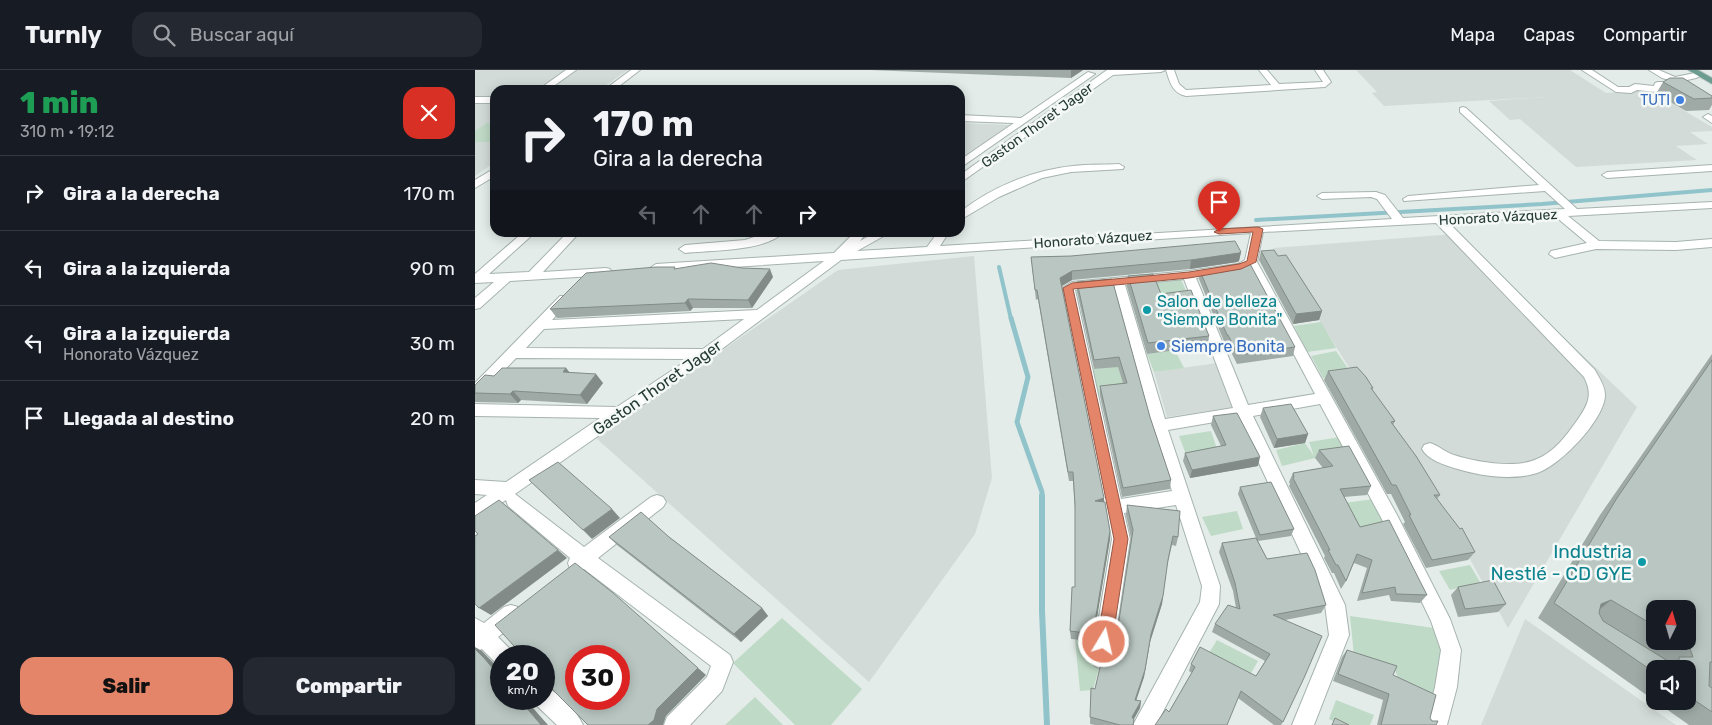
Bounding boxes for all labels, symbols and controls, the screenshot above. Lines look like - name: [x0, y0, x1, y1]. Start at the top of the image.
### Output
- search box: [132, 12, 482, 57]
- text: Turnly: [25, 21, 102, 49]
- icon: search: [150, 21, 178, 49]
- text: Buscar aquí: [190, 23, 294, 46]
- text: Mapa: [1450, 24, 1495, 46]
- text: Capas: [1523, 24, 1575, 46]
- text: Compartir: [1603, 24, 1687, 46]
- street label: Gaston Thoret Jager: [978, 79, 1097, 172]
- text: 1 min: [20, 85, 98, 121]
- button: close: [403, 87, 455, 139]
- place label: TUTI: [1640, 92, 1670, 109]
- marker: TUTI: [1674, 94, 1686, 106]
- text: 170 m: [593, 103, 694, 145]
- icon: right: [510, 105, 575, 170]
- text: 310 m · 19:12: [20, 122, 114, 141]
- text: Gira a la derecha: [593, 145, 763, 172]
- icon: right: [20, 179, 48, 207]
- pin: [1198, 181, 1240, 232]
- text: Gira a la derecha: [63, 182, 220, 205]
- text: 170 m: [404, 182, 455, 205]
- icon: arrive: [1205, 188, 1233, 216]
- icon: left: [634, 200, 662, 228]
- icon: ahead: [687, 200, 715, 228]
- icon: ahead: [740, 200, 768, 228]
- icon: right: [793, 200, 821, 228]
- street label: Honorato Vázquez: [1438, 206, 1558, 229]
- street label: Honorato Vázquez: [1033, 227, 1153, 252]
- icon: left: [20, 254, 48, 282]
- text: Gira a la izquierda: [63, 257, 230, 280]
- text: 90 m: [410, 257, 455, 280]
- place label: Salon de belleza "Siempre Bonita": [1157, 292, 1282, 329]
- marker: Salon de belleza "Siempre Bonita": [1141, 304, 1153, 316]
- text: Gira a la izquierda: [63, 322, 230, 345]
- icon: left: [20, 329, 48, 357]
- text: 30 m: [410, 332, 455, 355]
- street label: Gaston Thoret Jager: [589, 336, 725, 439]
- place label: Siempre Bonita: [1171, 337, 1285, 356]
- marker: Siempre Bonita: [1155, 340, 1167, 352]
- text: Honorato Vázquez: [63, 345, 199, 364]
- icon: arrive: [20, 404, 48, 432]
- text: Llegada al destino: [63, 407, 234, 430]
- text: 20 m: [410, 407, 455, 430]
- place label: Industria Nestlé - CD GYE: [1491, 540, 1632, 585]
- marker: Industria Nestlé - CD GYE: [1636, 556, 1648, 568]
- north arrow: [1646, 600, 1696, 650]
- map controls: [1646, 600, 1696, 710]
- position arrow: [1077, 615, 1129, 667]
- speed limit sign: 30: [565, 645, 630, 710]
- button: Salir: [20, 657, 233, 715]
- button: Compartir: [243, 657, 455, 715]
- text: 20: [506, 657, 539, 686]
- button: sound: [1646, 660, 1696, 710]
- text: km/h: [508, 683, 537, 697]

